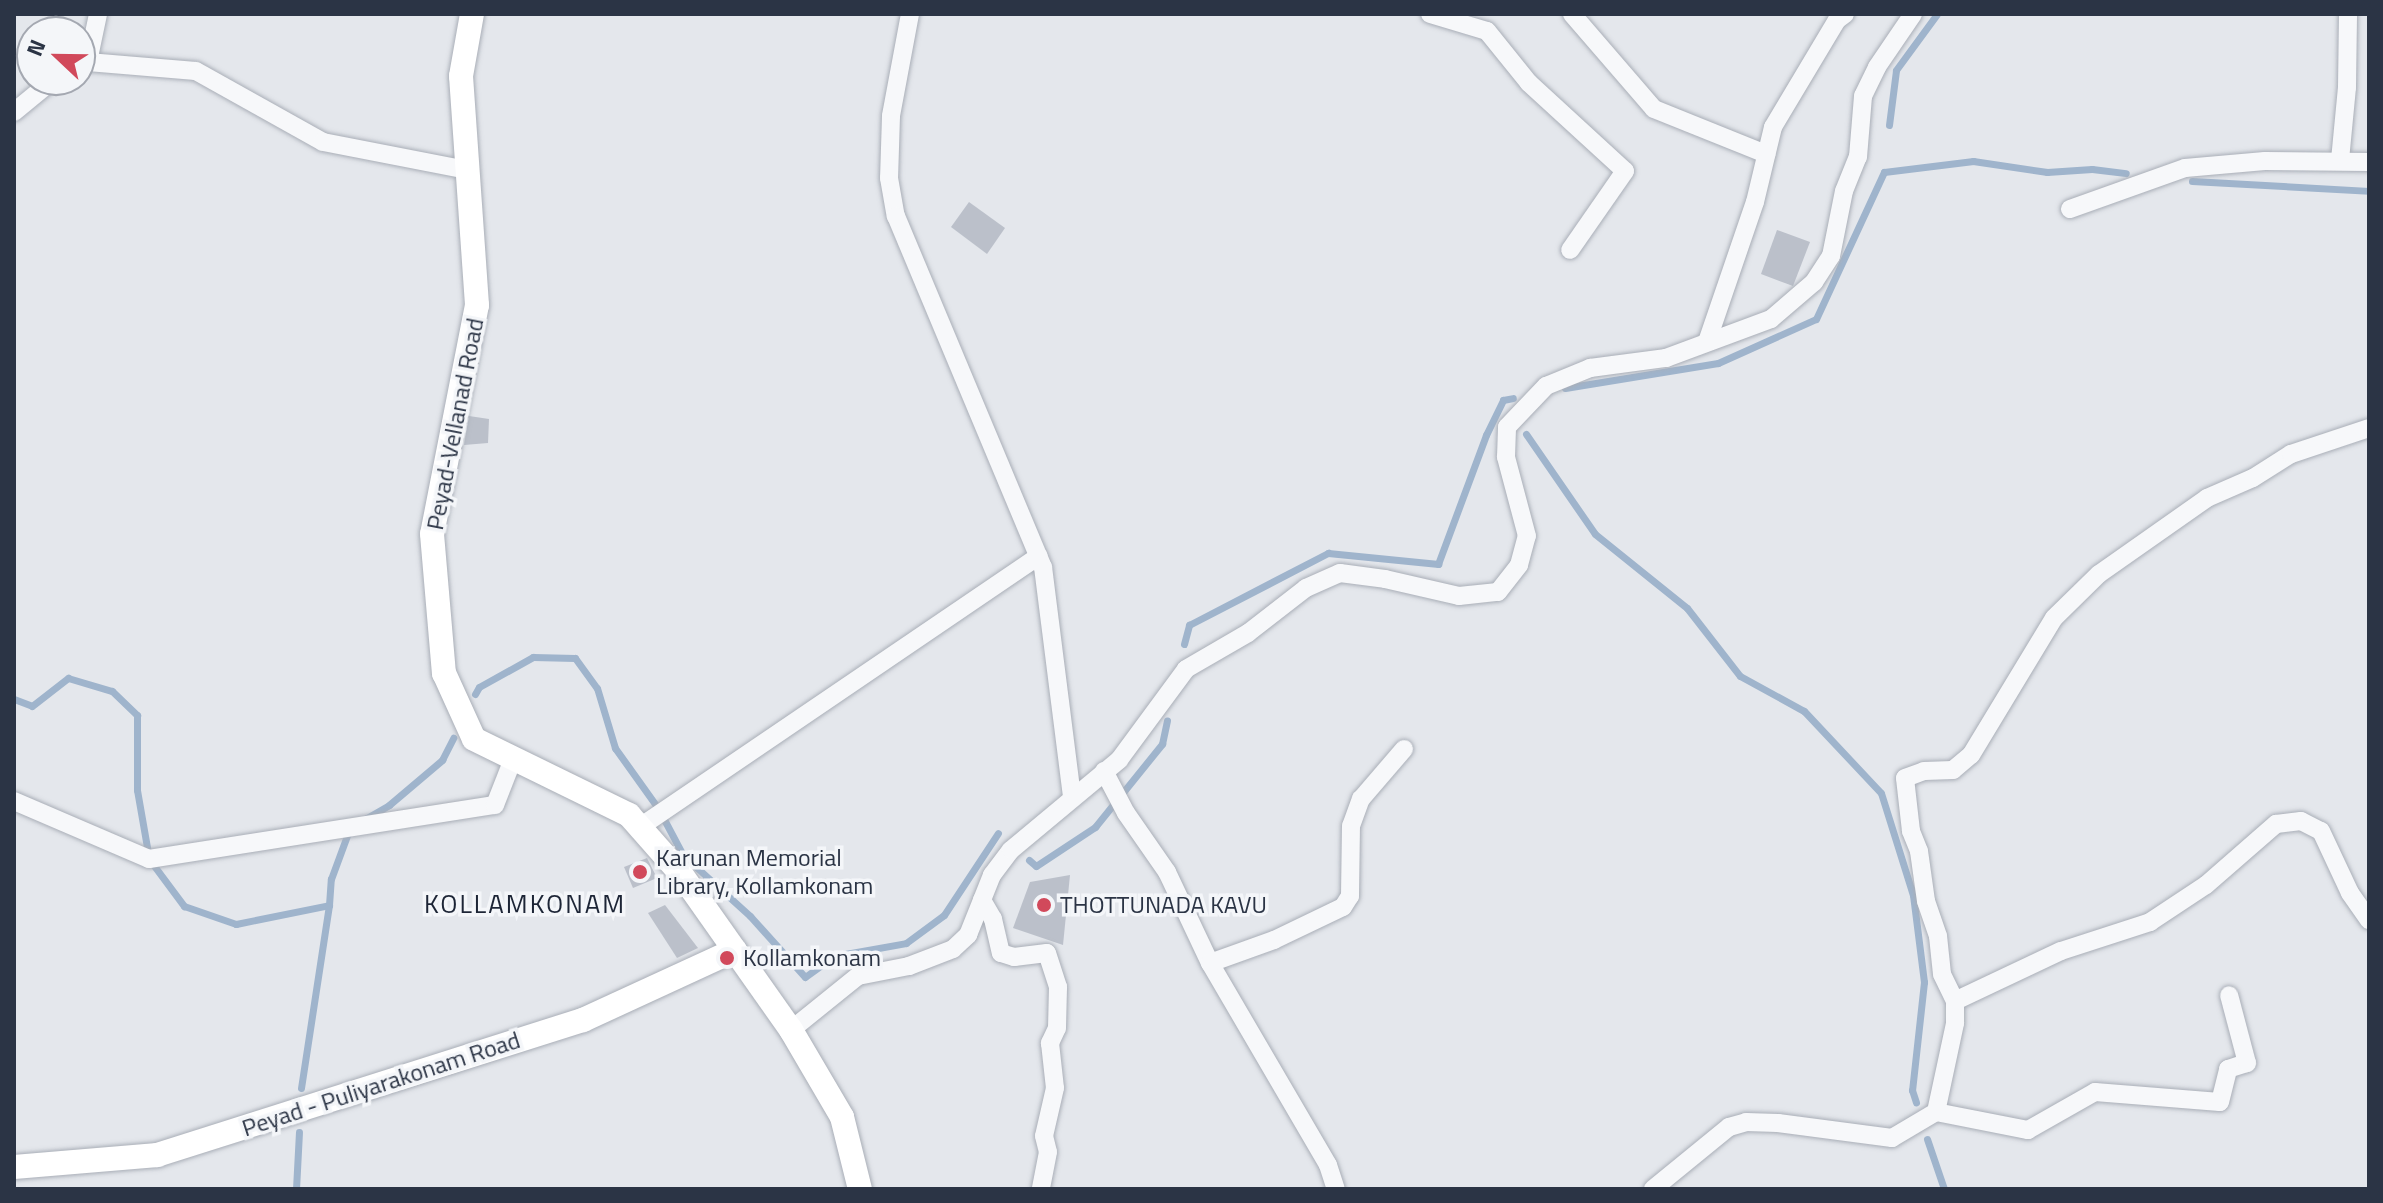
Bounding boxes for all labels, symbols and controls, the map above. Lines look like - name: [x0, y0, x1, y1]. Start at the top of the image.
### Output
- north arrow: [16, 16, 96, 96]
- text: N: [17, 34, 54, 61]
- street label: Peyad-Vellanad Road: [420, 316, 490, 532]
- place label: Karunan Memorial Library, Kollamkonam: [656, 844, 873, 900]
- marker: Karunan Memorial Library, Kollamkonam: [631, 863, 649, 881]
- district label: KOLLAMKONAM: [424, 888, 626, 920]
- place label: THOTTUNADA KAVU: [1060, 891, 1267, 919]
- marker: THOTTUNADA KAVU: [1035, 896, 1053, 914]
- place label: Kollamkonam: [743, 944, 881, 972]
- marker: Kollamkonam: [718, 949, 736, 967]
- street label: Peyad - Puliyarakonam Road: [238, 1025, 524, 1143]

